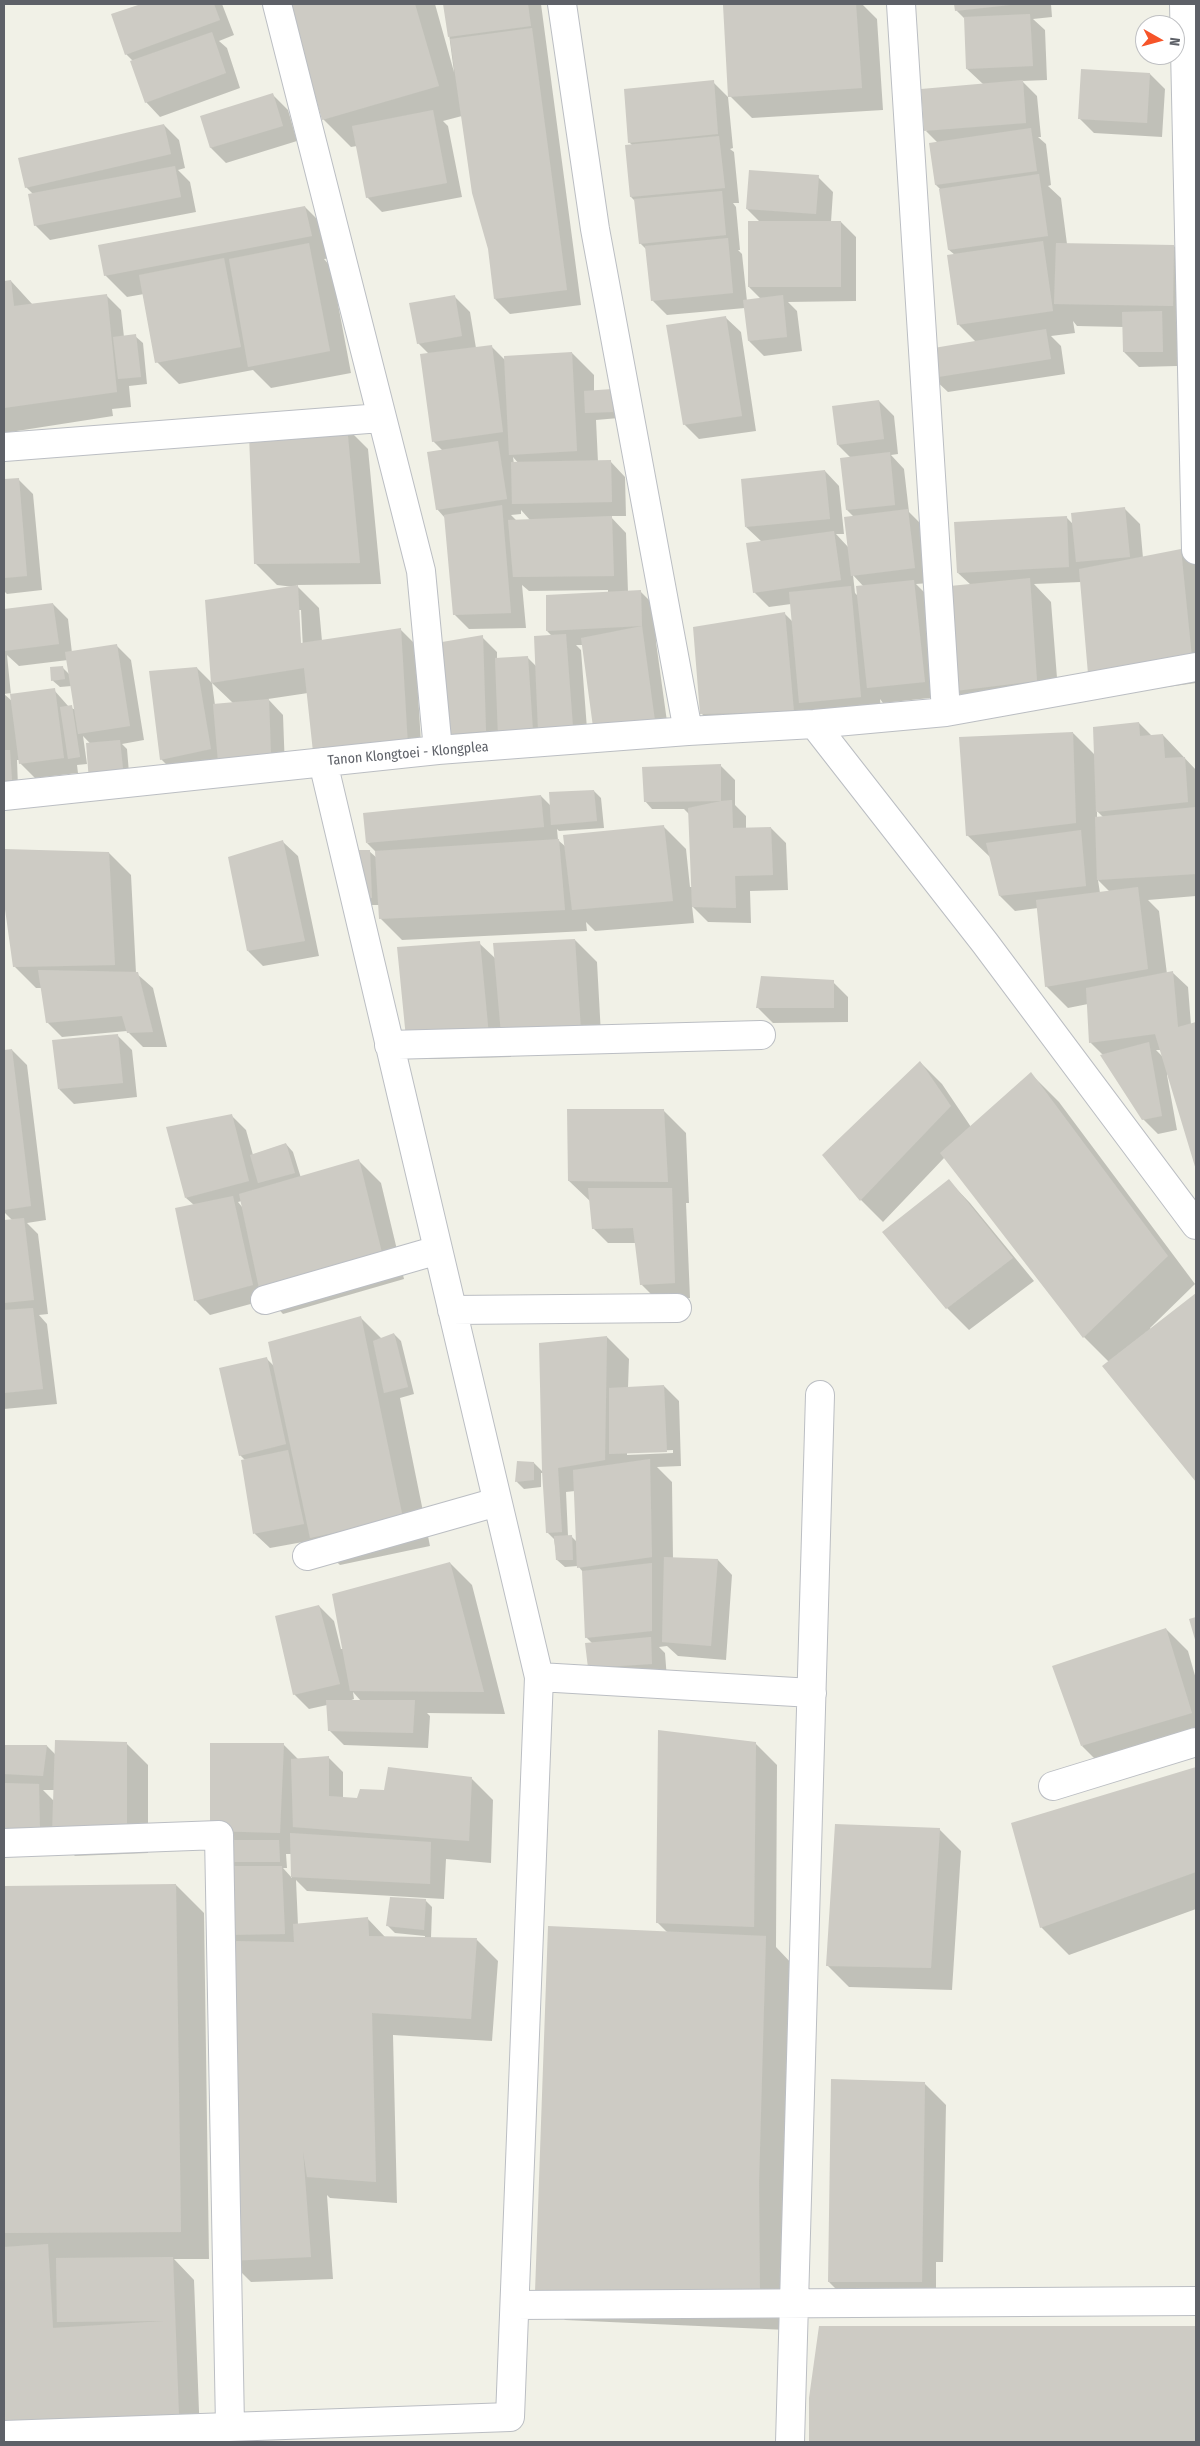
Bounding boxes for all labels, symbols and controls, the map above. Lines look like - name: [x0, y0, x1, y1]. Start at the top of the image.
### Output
- north arrow: [1135, 15, 1185, 65]
- text: N: [1165, 37, 1183, 47]
- street label: Tanon Klongtoei - Klongplea: [327, 739, 489, 769]

